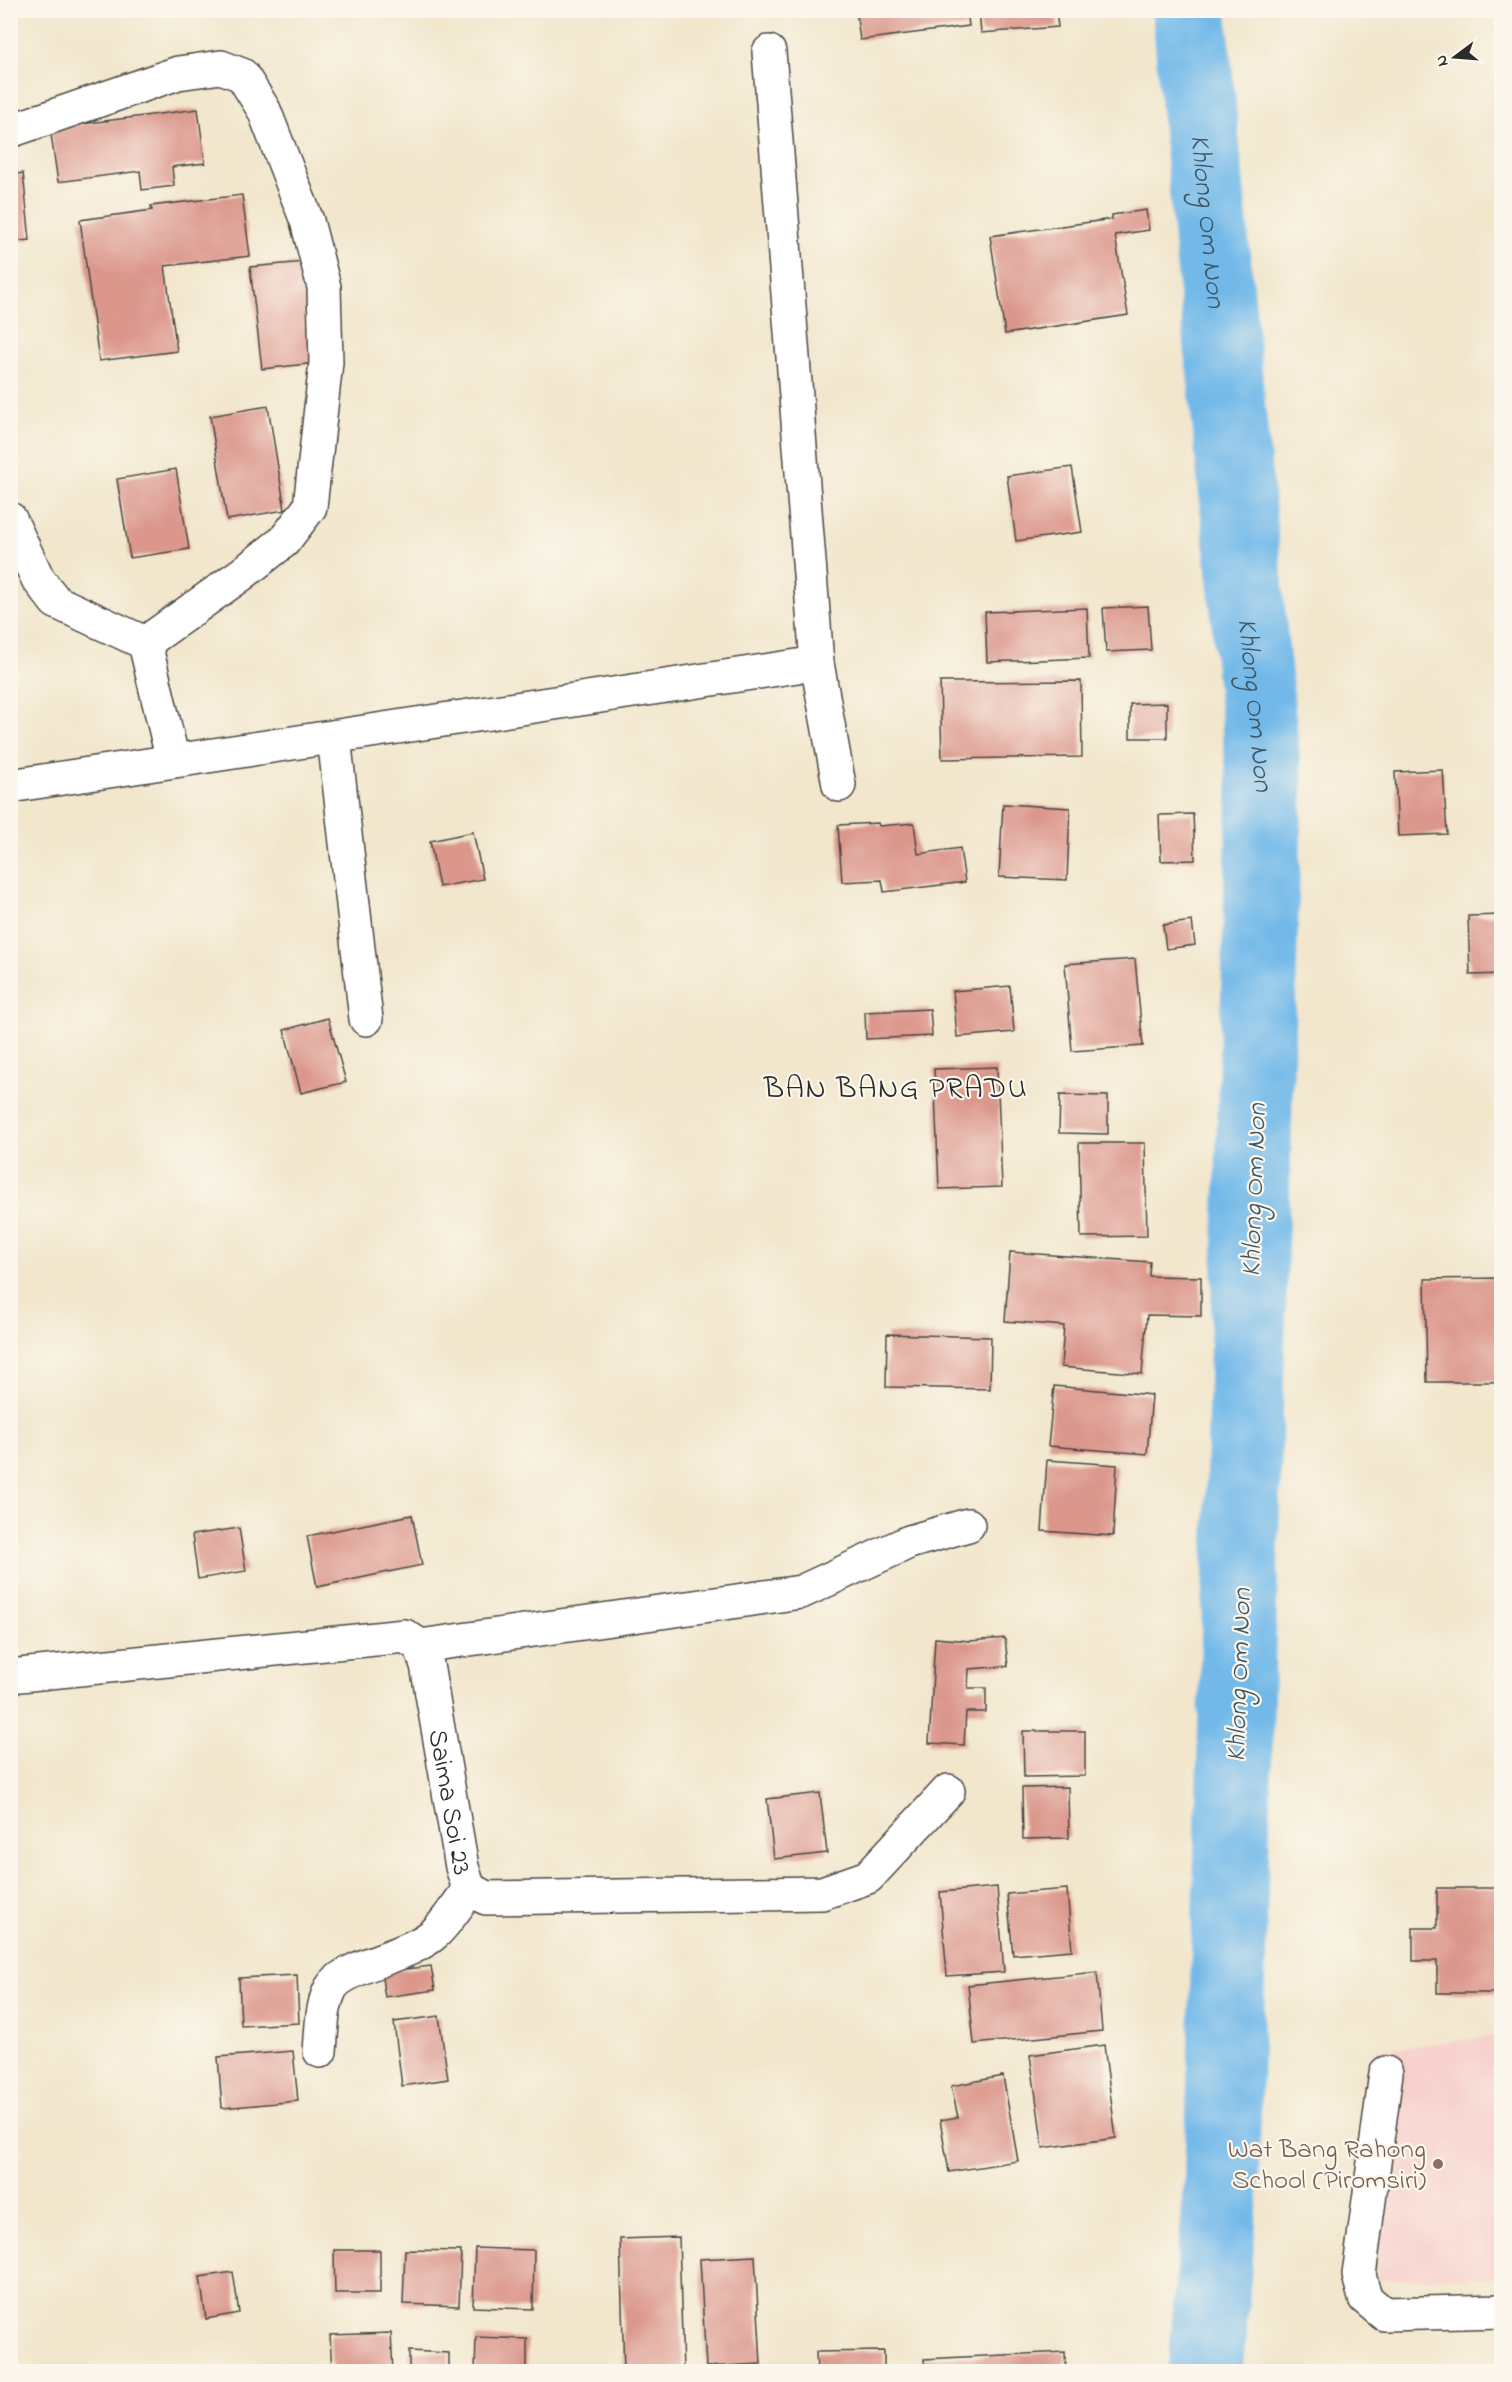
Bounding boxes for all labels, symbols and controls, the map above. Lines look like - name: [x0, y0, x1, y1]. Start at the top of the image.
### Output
- north arrow: [1425, 27, 1485, 87]
- text: N: [1429, 52, 1456, 69]
- water label: Khlong Om Non: [1177, 133, 1235, 311]
- water label: Khlong Om Non: [1225, 616, 1283, 795]
- district label: BAN BANG PRADU: [763, 1068, 1028, 1112]
- water label: Khlong Om Non: [1232, 1101, 1279, 1278]
- water label: Khlong Om Non: [1217, 1586, 1264, 1763]
- street label: Saima Soi 23: [416, 1726, 480, 1880]
- place label: Wat Bang Rahong School (Piromsiri): [1228, 2131, 1426, 2201]
- marker: Wat Bang Rahong School (Piromsiri): [1431, 2157, 1445, 2171]

